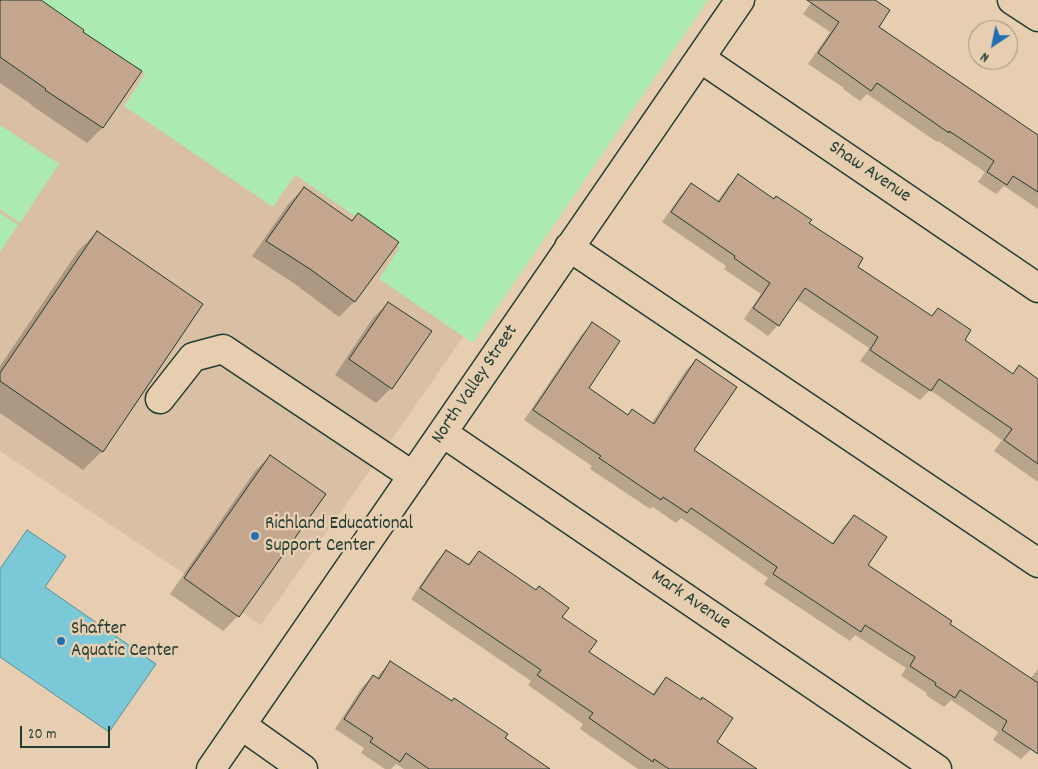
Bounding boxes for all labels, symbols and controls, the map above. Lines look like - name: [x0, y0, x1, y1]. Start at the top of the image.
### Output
- north arrow: [968, 20, 1018, 70]
- text: N: [977, 46, 994, 67]
- street label: Shaw Avenue: [823, 137, 915, 209]
- street label: North Valley Street: [428, 321, 524, 449]
- place label: Richland Educational Support Center: [265, 514, 413, 558]
- marker: Richland Educational Support Center: [249, 530, 261, 542]
- street label: Mark Avenue: [646, 566, 734, 636]
- place label: Shafter Aquatic Center: [71, 619, 178, 663]
- marker: Shafter Aquatic Center: [55, 635, 67, 647]
- scale bar: [22, 716, 112, 748]
- text: 20 m: [28, 724, 56, 746]

